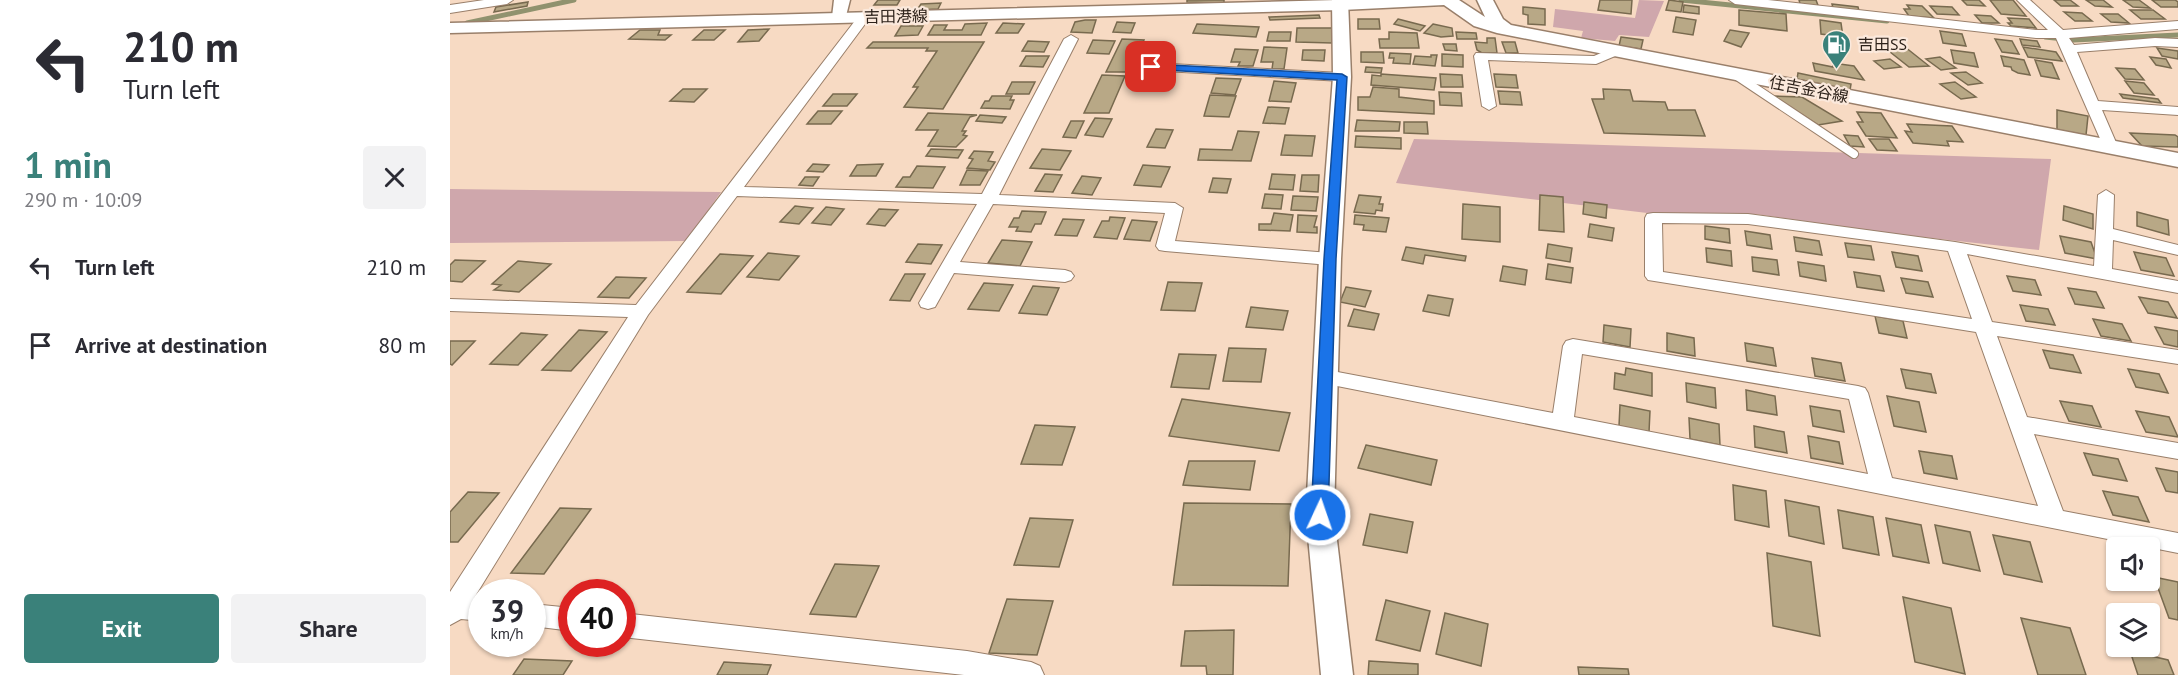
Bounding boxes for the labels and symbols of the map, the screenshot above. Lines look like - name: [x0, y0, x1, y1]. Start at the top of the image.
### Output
- street label: 吉田港線: [864, 5, 928, 27]
- fuel station icon: 吉田SS: [1821, 28, 1853, 70]
- place label: 吉田SS: [1858, 34, 1907, 54]
- pin: [1125, 41, 1176, 92]
- street label: 住吉金谷線: [1768, 72, 1850, 106]
- position arrow: [1288, 483, 1352, 547]
- speed limit sign: 40: [558, 579, 636, 657]

